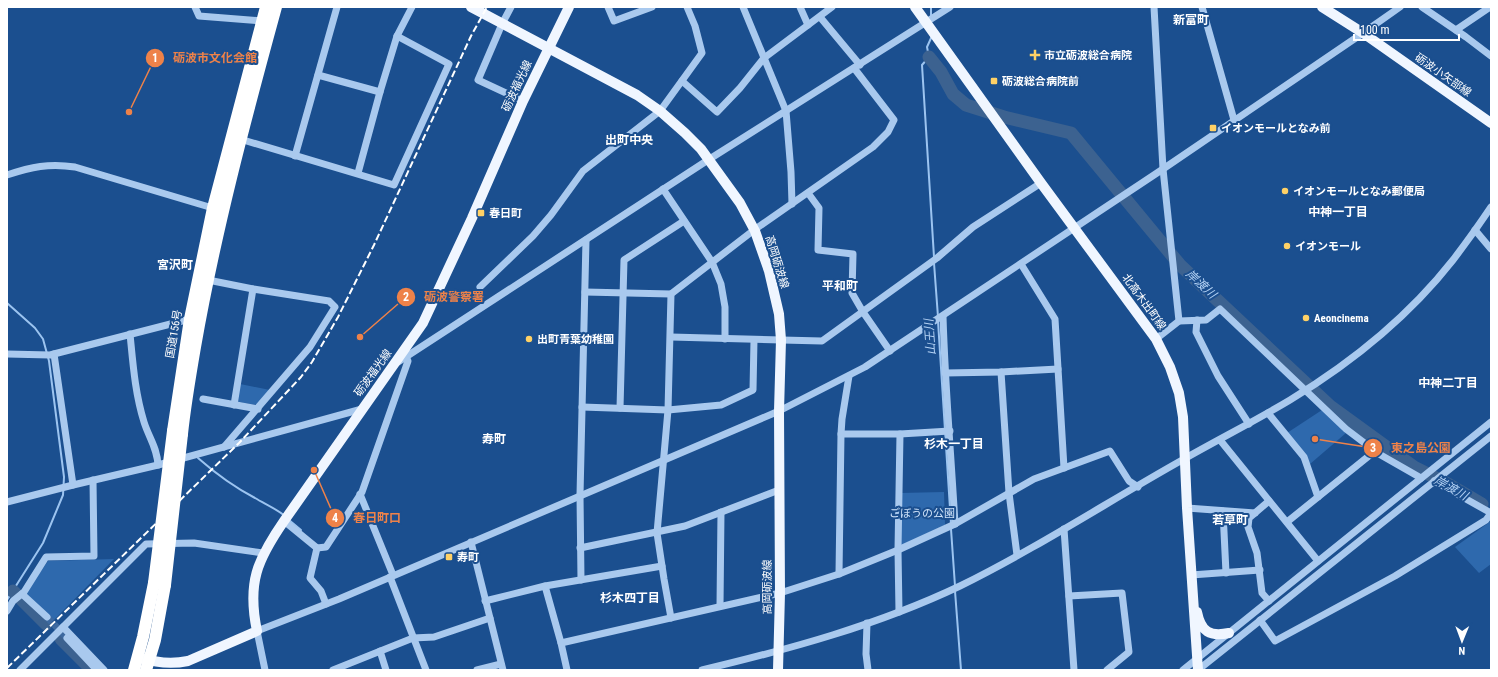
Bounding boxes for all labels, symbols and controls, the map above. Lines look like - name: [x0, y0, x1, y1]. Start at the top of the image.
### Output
- district label: 新富町: [1173, 13, 1209, 27]
- scale bar: [1354, 16, 1459, 42]
- text: 100 m: [1360, 23, 1390, 37]
- callout: 砺波市文化会館: [145, 46, 265, 70]
- marker: 市立砺波総合病院: [1029, 49, 1041, 61]
- place label: 市立砺波総合病院: [1044, 49, 1132, 62]
- text: 1: [152, 51, 158, 65]
- text: 砺波市文化会館: [173, 51, 257, 65]
- street label: 砺波小矢部線: [1412, 51, 1474, 99]
- street label: 砺波福光線: [499, 58, 535, 114]
- place label: 砺波総合病院前: [1001, 75, 1079, 88]
- marker: 砺波総合病院前: [989, 76, 999, 86]
- place label: イオンモールとなみ前: [1221, 122, 1331, 135]
- marker: イオンモールとなみ前: [1208, 123, 1218, 133]
- district label: 出町中央: [605, 133, 653, 147]
- place label: イオンモールとなみ郵便局: [1293, 185, 1425, 198]
- marker: イオンモールとなみ郵便局: [1280, 186, 1290, 196]
- district label: 中神一丁目: [1308, 205, 1368, 219]
- place label: 春日町: [489, 207, 522, 220]
- marker: 春日町: [476, 208, 486, 218]
- street label: 高岡砺波線: [763, 234, 791, 290]
- place label: イオンモール: [1295, 240, 1361, 253]
- marker: イオンモール: [1282, 241, 1292, 251]
- district label: 宮沢町: [157, 258, 193, 272]
- water label: 岸渡川: [1183, 267, 1220, 303]
- street label: 北高木出町線: [1119, 271, 1169, 333]
- district label: 平和町: [822, 279, 858, 293]
- callout: 砺波警察署: [396, 285, 492, 309]
- text: 2: [403, 290, 409, 304]
- text: 砺波警察署: [424, 290, 484, 304]
- street label: 国道156号: [163, 309, 185, 359]
- place label: Aeoncinema: [1314, 312, 1369, 325]
- marker: Aeoncinema: [1301, 313, 1311, 323]
- water label: 山王川: [922, 317, 938, 355]
- place label: 出町青葉幼稚園: [537, 333, 614, 346]
- marker: 出町青葉幼稚園: [524, 334, 534, 344]
- street label: 砺波福光線: [352, 347, 394, 399]
- district label: 中神二丁目: [1418, 376, 1478, 390]
- district label: 寿町: [482, 432, 506, 446]
- callout: 東之島公園: [1363, 436, 1459, 460]
- district label: 杉木一丁目: [924, 437, 984, 451]
- text: 3: [1370, 441, 1376, 455]
- text: 東之島公園: [1391, 441, 1451, 455]
- water label: 岸渡川: [1432, 473, 1472, 504]
- callout: 春日町口: [325, 506, 409, 530]
- park label: ごぼうの公園: [889, 507, 955, 520]
- text: 4: [332, 511, 338, 525]
- text: 春日町口: [353, 511, 401, 525]
- district label: 若草町: [1212, 513, 1248, 527]
- place label: 寿町: [457, 551, 479, 564]
- marker: 寿町: [444, 552, 454, 562]
- street label: 高岡砺波線: [761, 560, 774, 615]
- district label: 杉木四丁目: [600, 591, 660, 605]
- north arrow: [1442, 621, 1482, 661]
- text: N: [1458, 644, 1465, 657]

